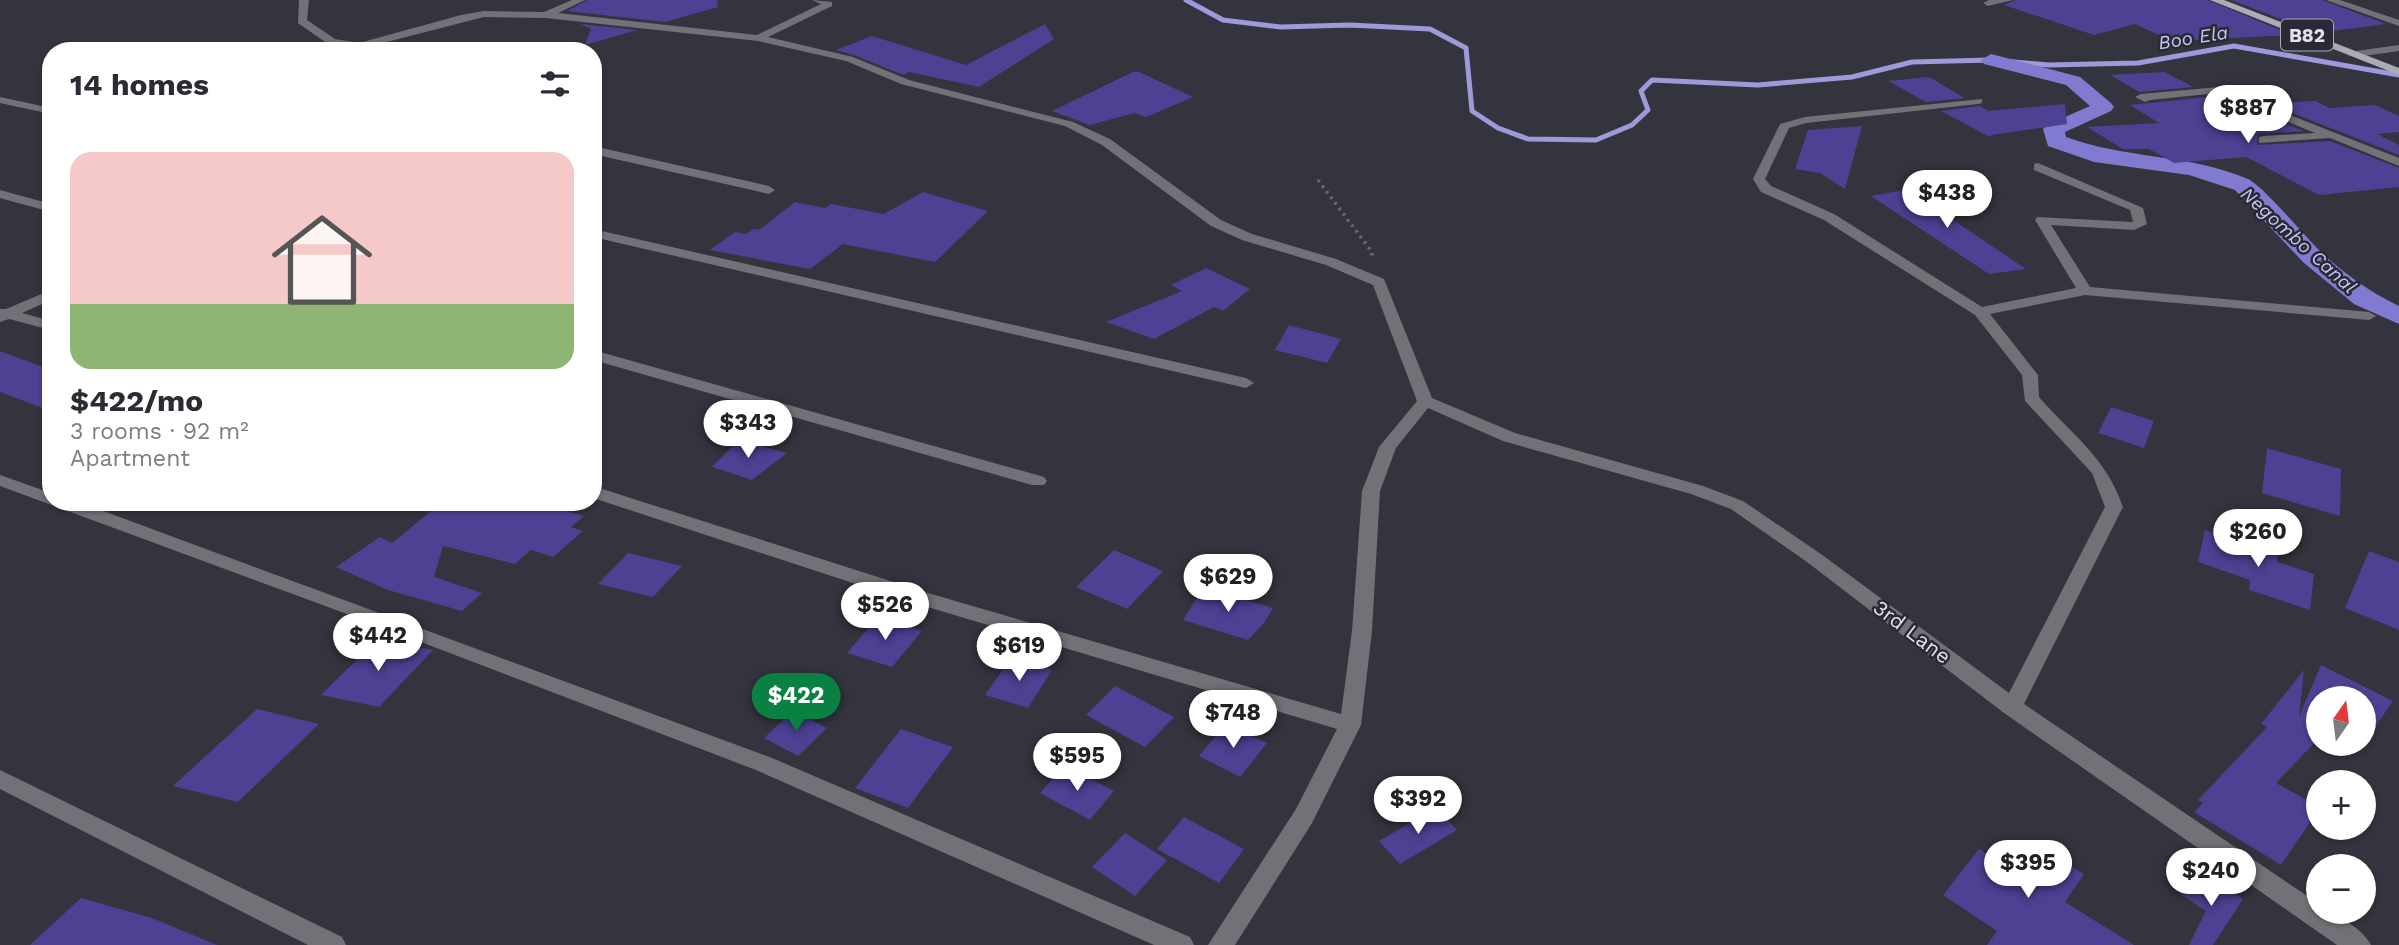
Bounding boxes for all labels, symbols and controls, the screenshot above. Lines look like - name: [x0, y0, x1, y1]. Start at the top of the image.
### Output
- road number: B82: [2281, 20, 2333, 50]
- water label: Boo Ela: [2157, 21, 2230, 54]
- icon: filters: [536, 65, 574, 103]
- text: 14 homes: [70, 67, 209, 102]
- pin: $887: [2207, 86, 2289, 145]
- text: $887: [2220, 94, 2276, 121]
- pin: $438: [1906, 170, 1988, 230]
- text: $438: [1918, 179, 1976, 206]
- water label: Negombo Canal: [2236, 182, 2361, 298]
- icon: home: [259, 197, 385, 323]
- text: $422/mo: [70, 383, 203, 418]
- pin: $343: [707, 400, 789, 460]
- text: $343: [720, 409, 776, 436]
- text: 3 rooms · 92 m²: [70, 418, 249, 445]
- text: Apartment: [70, 445, 190, 472]
- pin: $260: [2217, 510, 2299, 569]
- text: $260: [2229, 518, 2287, 545]
- pin: $629: [1187, 554, 1269, 614]
- text: $629: [1200, 563, 1256, 590]
- pin: $526: [844, 582, 926, 642]
- text: $526: [857, 591, 913, 618]
- street label: 3rd Lane: [1869, 594, 1956, 669]
- pin: $442: [337, 614, 419, 673]
- text: $442: [349, 622, 407, 649]
- pin: $619: [978, 624, 1060, 683]
- text: $619: [993, 632, 1045, 659]
- pin: $422: [755, 674, 837, 733]
- text: $422: [768, 682, 824, 709]
- north arrow: [2306, 686, 2376, 756]
- map controls: [2306, 686, 2376, 924]
- pin: $748: [1192, 690, 1274, 750]
- text: $748: [1205, 699, 1261, 726]
- pin: $595: [1036, 734, 1118, 793]
- text: $595: [1049, 742, 1105, 769]
- button: +: [2306, 770, 2376, 840]
- pin: $392: [1377, 776, 1459, 836]
- text: $392: [1390, 785, 1446, 812]
- pin: $395: [1987, 841, 2069, 900]
- pin: $240: [2170, 848, 2252, 908]
- text: $395: [2000, 849, 2056, 876]
- button: −: [2306, 854, 2376, 924]
- text: $240: [2182, 857, 2240, 884]

